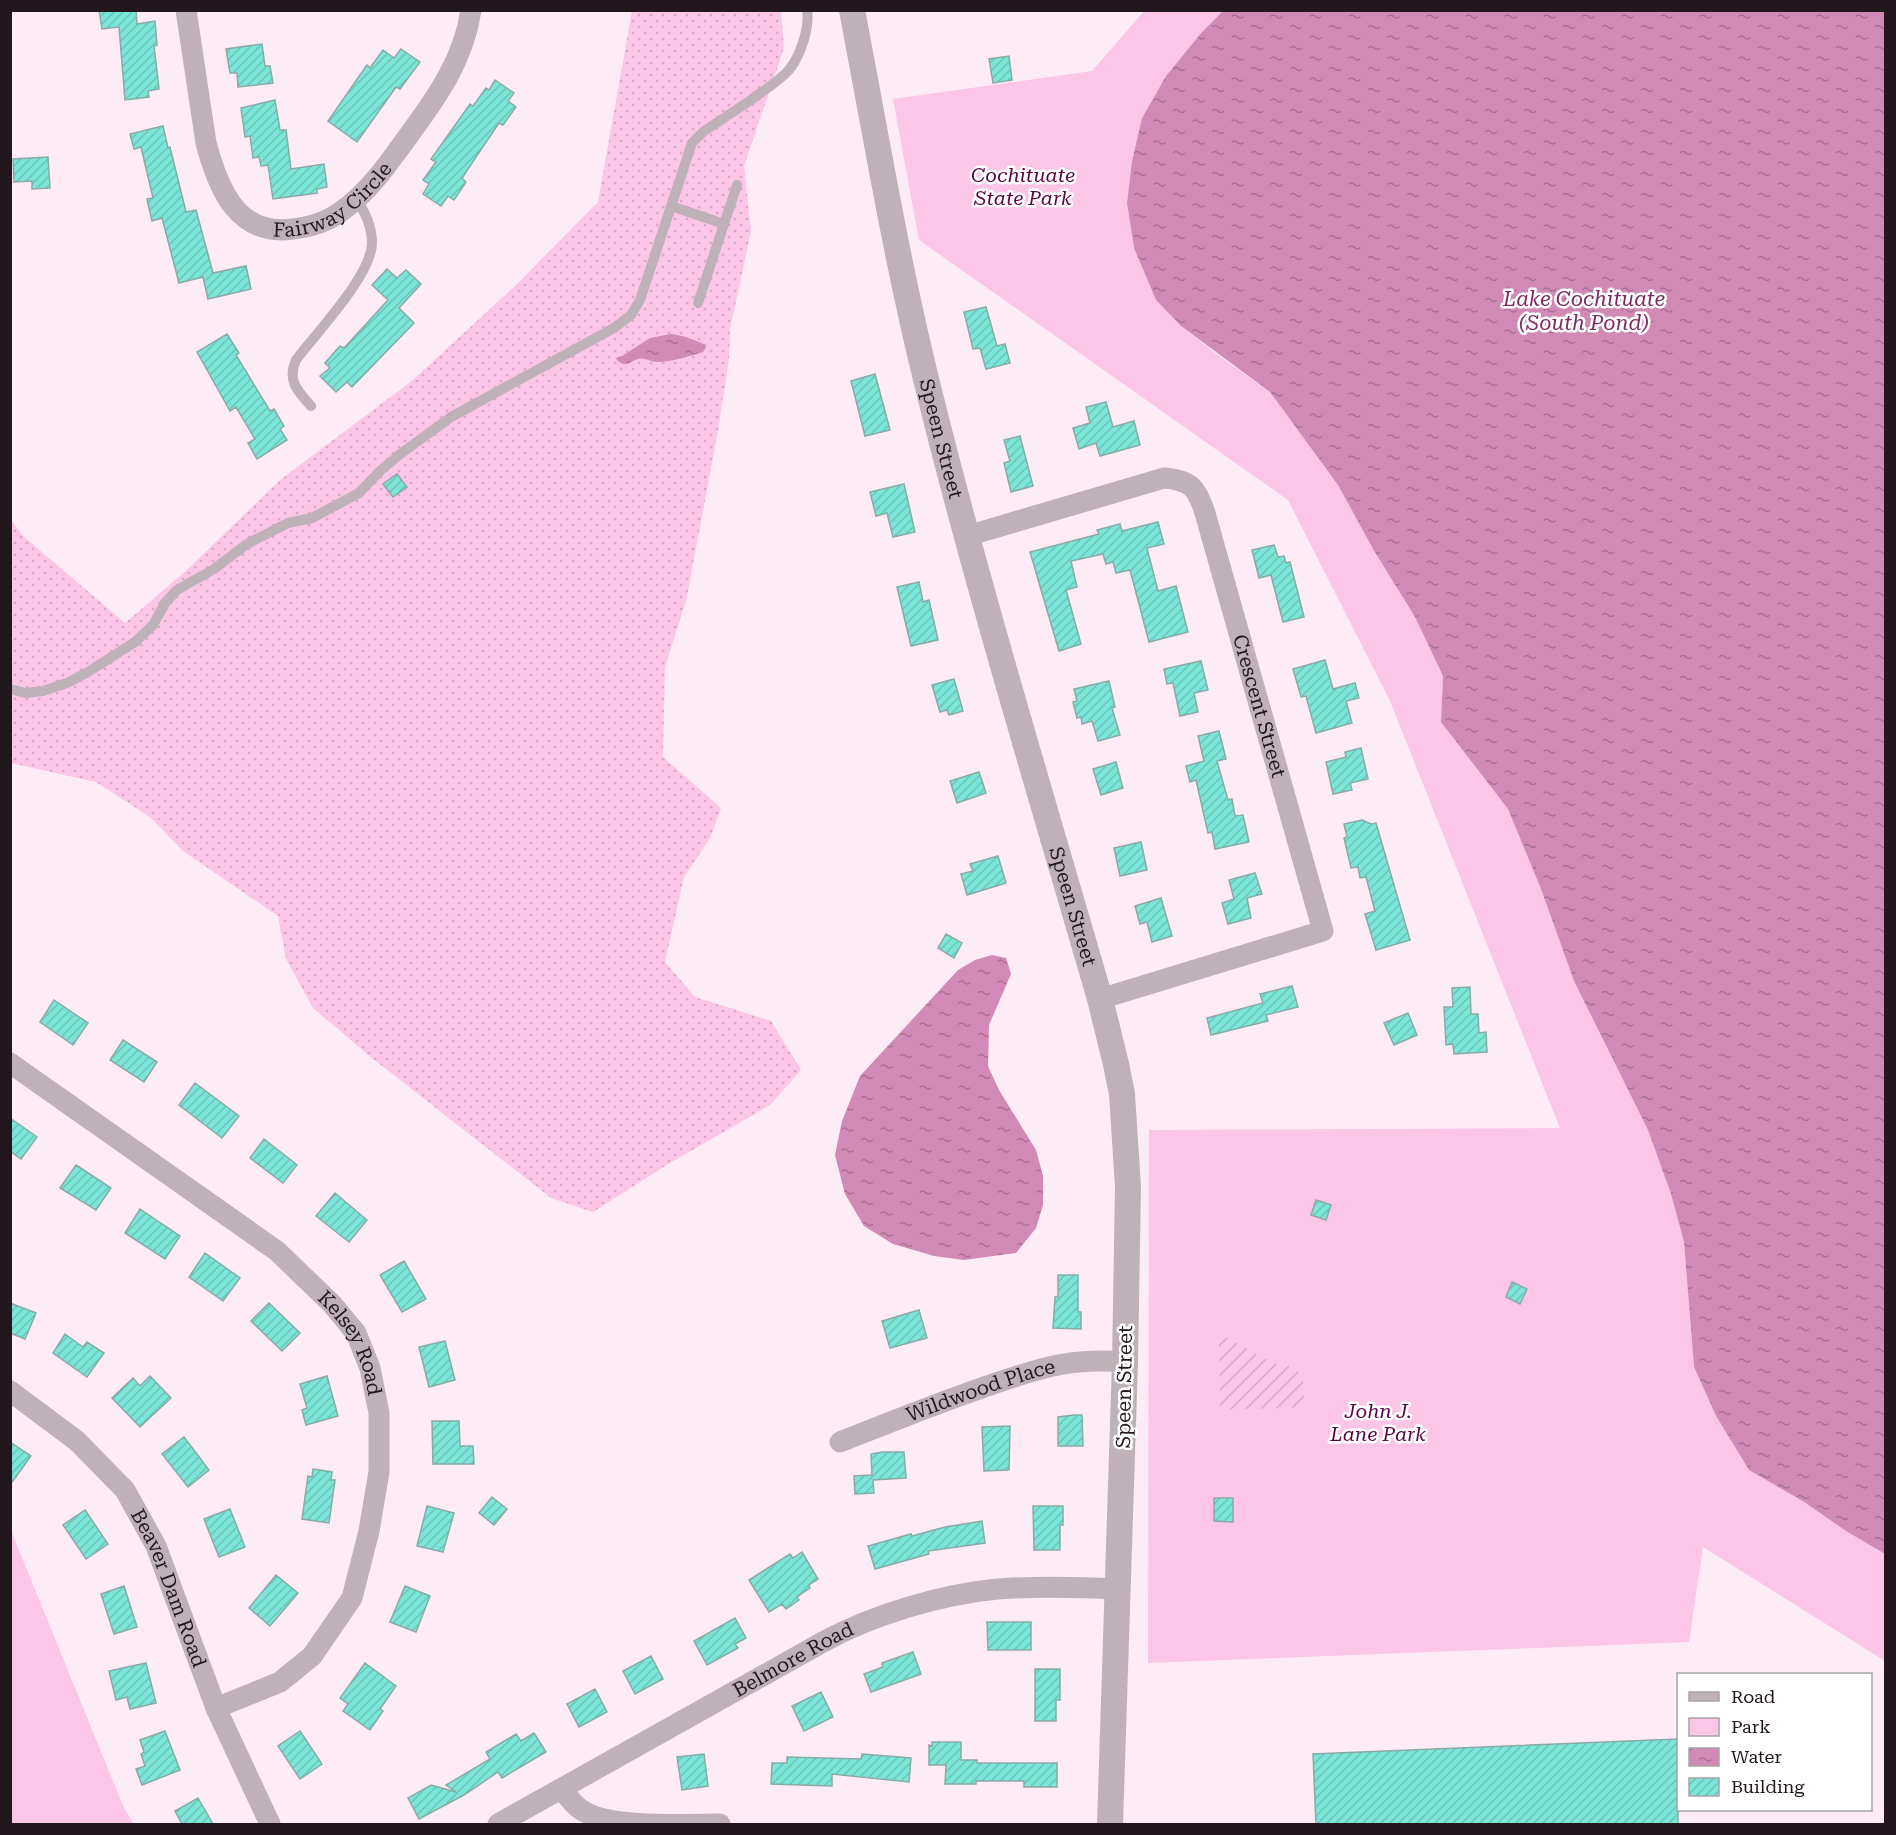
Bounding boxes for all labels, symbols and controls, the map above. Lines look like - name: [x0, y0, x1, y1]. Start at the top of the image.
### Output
- street label: Fairway Circle: [273, 157, 397, 242]
- park label: Cochituate State Park: [971, 163, 1075, 210]
- water label: Lake Cochituate (South Pond): [1502, 287, 1665, 335]
- street label: Speen Street: [914, 376, 968, 502]
- street label: Crescent Street: [1228, 631, 1291, 781]
- street label: Speen Street: [1044, 844, 1102, 969]
- street label: Kelsey Road: [313, 1285, 387, 1397]
- street label: Speen Street: [1111, 1325, 1137, 1449]
- street label: Wildwood Place: [903, 1354, 1057, 1427]
- park label: John J. Lane Park: [1329, 1399, 1426, 1446]
- street label: Beaver Dam Road: [126, 1505, 212, 1671]
- street label: Belmore Road: [728, 1617, 857, 1702]
- legend: [1677, 1673, 1872, 1811]
- text: Road: [1731, 1686, 1776, 1707]
- text: Park: [1731, 1716, 1771, 1737]
- text: Water: [1731, 1746, 1782, 1767]
- text: Building: [1731, 1776, 1805, 1797]

